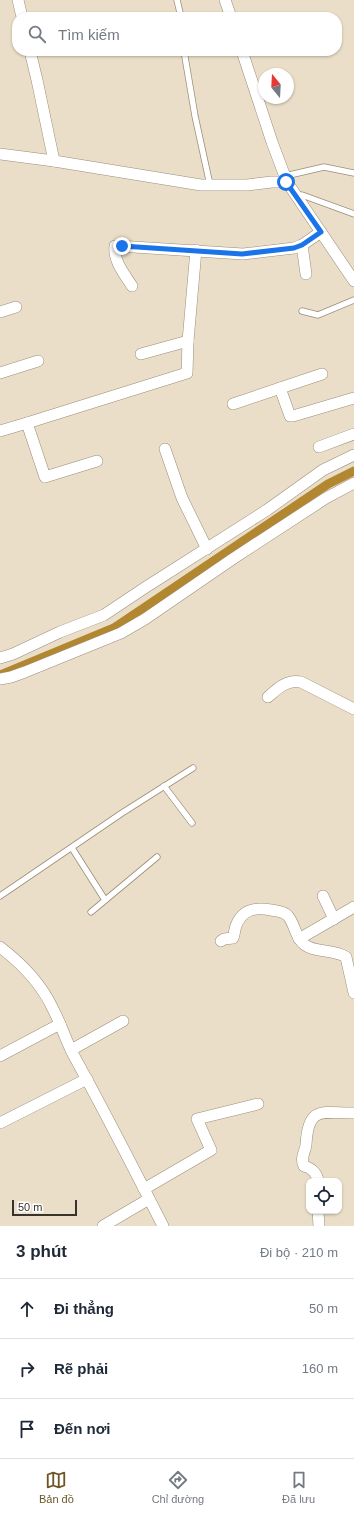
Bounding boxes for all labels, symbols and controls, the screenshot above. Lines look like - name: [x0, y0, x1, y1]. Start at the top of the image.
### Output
- search box: [12, 12, 342, 56]
- icon: search: [26, 23, 48, 45]
- text: Tìm kiếm: [58, 26, 120, 43]
- north arrow: [258, 68, 294, 104]
- route start: [277, 173, 295, 191]
- route end: [113, 237, 131, 255]
- map controls: [306, 1178, 342, 1214]
- button: locate: [306, 1178, 342, 1214]
- scale bar: [12, 1198, 77, 1217]
- text: 50 m: [18, 1201, 42, 1213]
- text: 3 phút: [16, 1242, 67, 1261]
- text: Đi bộ · 210 m: [260, 1245, 338, 1260]
- icon: ahead: [16, 1298, 38, 1320]
- text: Đi thẳng: [54, 1300, 114, 1317]
- text: 50 m: [309, 1301, 338, 1316]
- icon: right: [16, 1358, 38, 1380]
- text: Rẽ phải: [54, 1360, 108, 1377]
- text: 160 m: [302, 1361, 338, 1376]
- icon: arrive: [16, 1418, 38, 1440]
- text: Đến nơi: [54, 1420, 111, 1437]
- tab: Bản đồ: [39, 1469, 74, 1505]
- tab: Chỉ đường: [152, 1469, 204, 1505]
- tab: Đã lưu: [282, 1469, 315, 1505]

